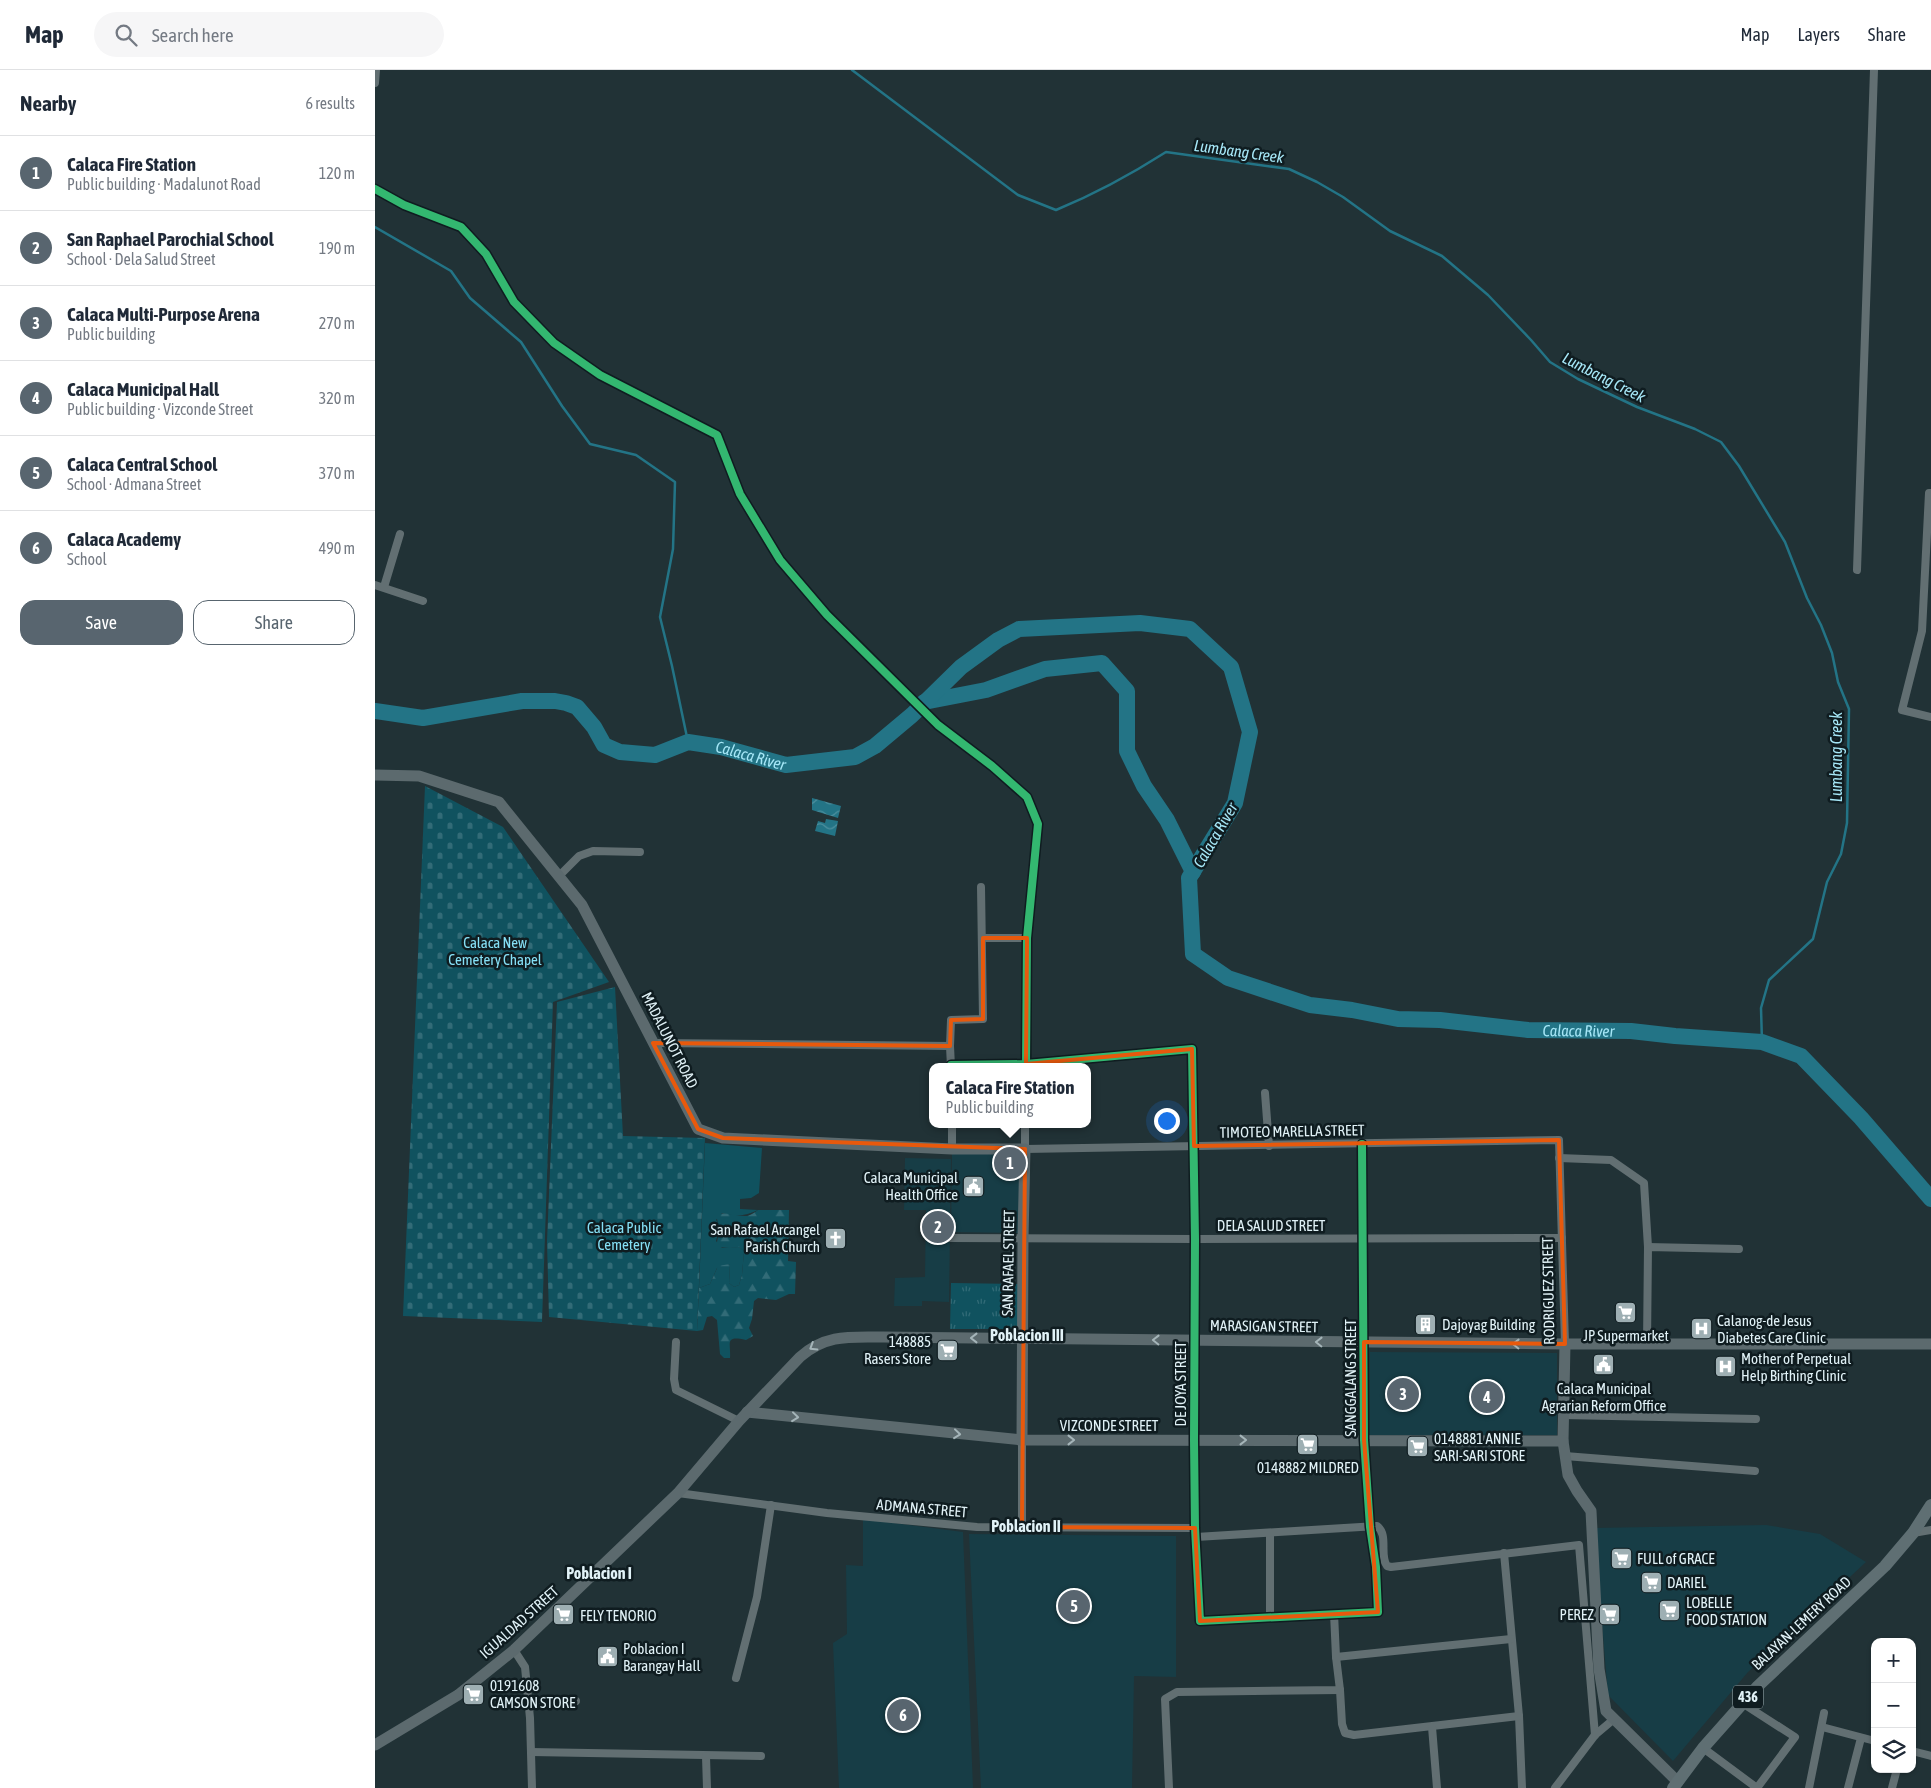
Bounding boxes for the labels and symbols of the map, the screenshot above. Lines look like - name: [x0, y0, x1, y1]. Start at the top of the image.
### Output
- water label: Lumbang Creek: [1193, 136, 1286, 167]
- water label: Lumbang Creek: [1559, 348, 1649, 407]
- water label: Lumbang Creek: [1827, 711, 1846, 802]
- water label: Calaca River: [715, 737, 789, 774]
- water label: Calaca River: [1189, 798, 1241, 871]
- park label: Calaca New Cemetery Chapel: [448, 934, 542, 968]
- street label: MADALUNOT ROAD: [638, 989, 702, 1091]
- water label: Calaca River: [1542, 1021, 1616, 1040]
- your location: [1154, 1108, 1180, 1134]
- street label: TIMOTEO MARELLA STREET: [1219, 1121, 1365, 1141]
- pin: 1: [994, 1144, 1026, 1182]
- place label: Calaca Municipal Health Office: [864, 1169, 958, 1203]
- public building icon: Calaca Municipal Health Office: [962, 1174, 986, 1198]
- pin: 2: [922, 1208, 954, 1246]
- street label: SAN RAFAEL STREET: [999, 1209, 1017, 1316]
- street label: DELA SALUD STREET: [1217, 1217, 1326, 1234]
- park label: Calaca Public Cemetery: [587, 1219, 661, 1253]
- place label: San Rafael Arcangel Parish Church: [710, 1221, 820, 1255]
- church icon: San Rafael Arcangel Parish Church: [824, 1226, 848, 1250]
- street label: RODRIGUEZ STREET: [1539, 1237, 1557, 1345]
- supermarket icon: JP Supermarket: [1614, 1300, 1638, 1324]
- building icon: Dajoyag Building: [1414, 1312, 1438, 1336]
- place label: Calanog-de Jesus Diabetes Care Clinic: [1717, 1312, 1826, 1346]
- place label: Dajoyag Building: [1442, 1316, 1536, 1333]
- street label: MARASIGAN STREET: [1210, 1317, 1319, 1335]
- hospital icon: Calanog-de Jesus Diabetes Care Clinic: [1689, 1317, 1713, 1341]
- street label: SANGGALANG STREET: [1342, 1319, 1359, 1437]
- district label: Poblacion III: [990, 1326, 1064, 1344]
- place label: JP Supermarket: [1583, 1327, 1669, 1344]
- place label: 148885 Rasers Store: [864, 1333, 931, 1367]
- one-way arrow: [969, 1333, 977, 1343]
- one-way arrow: [1152, 1335, 1160, 1345]
- one-way arrow: [1314, 1337, 1322, 1347]
- supermarket icon: 148885 Rasers Store: [935, 1338, 959, 1362]
- one-way arrow: [1512, 1339, 1520, 1349]
- one-way arrow: [810, 1341, 819, 1351]
- street label: DE JOYA STREET: [1172, 1341, 1189, 1427]
- place label: Mother of Perpetual Help Birthing Clinic: [1741, 1350, 1851, 1384]
- public building icon: Calaca Municipal Agrarian Reform Office: [1592, 1353, 1616, 1377]
- hospital icon: Mother of Perpetual Help Birthing Clinic: [1713, 1355, 1737, 1379]
- pin: 3: [1387, 1375, 1419, 1413]
- pin: 4: [1471, 1378, 1503, 1416]
- place label: Calaca Municipal Agrarian Reform Office: [1542, 1380, 1666, 1414]
- one-way arrow: [791, 1411, 799, 1422]
- street label: VIZCONDE STREET: [1060, 1417, 1159, 1434]
- one-way arrow: [953, 1428, 961, 1439]
- place label: 0148881 ANNIE SARI-SARI STORE: [1434, 1430, 1526, 1464]
- supermarket icon: 0148882 MILDRED: [1296, 1432, 1320, 1456]
- one-way arrow: [1068, 1435, 1075, 1445]
- one-way arrow: [1239, 1435, 1247, 1445]
- supermarket icon: 0148881 ANNIE SARI-SARI STORE: [1406, 1435, 1430, 1459]
- place label: 0148882 MILDRED: [1257, 1459, 1359, 1476]
- street label: ADMANA STREET: [876, 1496, 969, 1520]
- district label: Poblacion II: [991, 1517, 1061, 1535]
- supermarket icon: FULL of GRACE: [1609, 1546, 1633, 1570]
- place label: FULL of GRACE: [1637, 1550, 1715, 1567]
- district label: Poblacion I: [566, 1564, 632, 1582]
- supermarket icon: DARIEL: [1639, 1570, 1663, 1594]
- street label: BALAYAN-LEMERY ROAD: [1748, 1573, 1854, 1673]
- place label: DARIEL: [1667, 1574, 1706, 1591]
- street label: IGUALDAD STREET: [476, 1582, 562, 1662]
- pin: 5: [1058, 1587, 1090, 1625]
- place label: LOBELLE FOOD STATION: [1686, 1594, 1767, 1628]
- supermarket icon: LOBELLE FOOD STATION: [1658, 1599, 1682, 1623]
- supermarket icon: PEREZ: [1598, 1602, 1622, 1626]
- supermarket icon: FELY TENORIO: [552, 1603, 576, 1627]
- place label: PEREZ: [1560, 1606, 1594, 1623]
- place label: FELY TENORIO: [580, 1607, 657, 1624]
- place label: Poblacion I Barangay Hall: [623, 1640, 700, 1674]
- public building icon: Poblacion I Barangay Hall: [595, 1645, 619, 1669]
- place label: 0191608 CAMSON STORE: [490, 1677, 576, 1711]
- supermarket icon: 0191608 CAMSON STORE: [462, 1682, 486, 1706]
- road number: 436: [1733, 1685, 1763, 1708]
- pin: 6: [887, 1696, 919, 1734]

